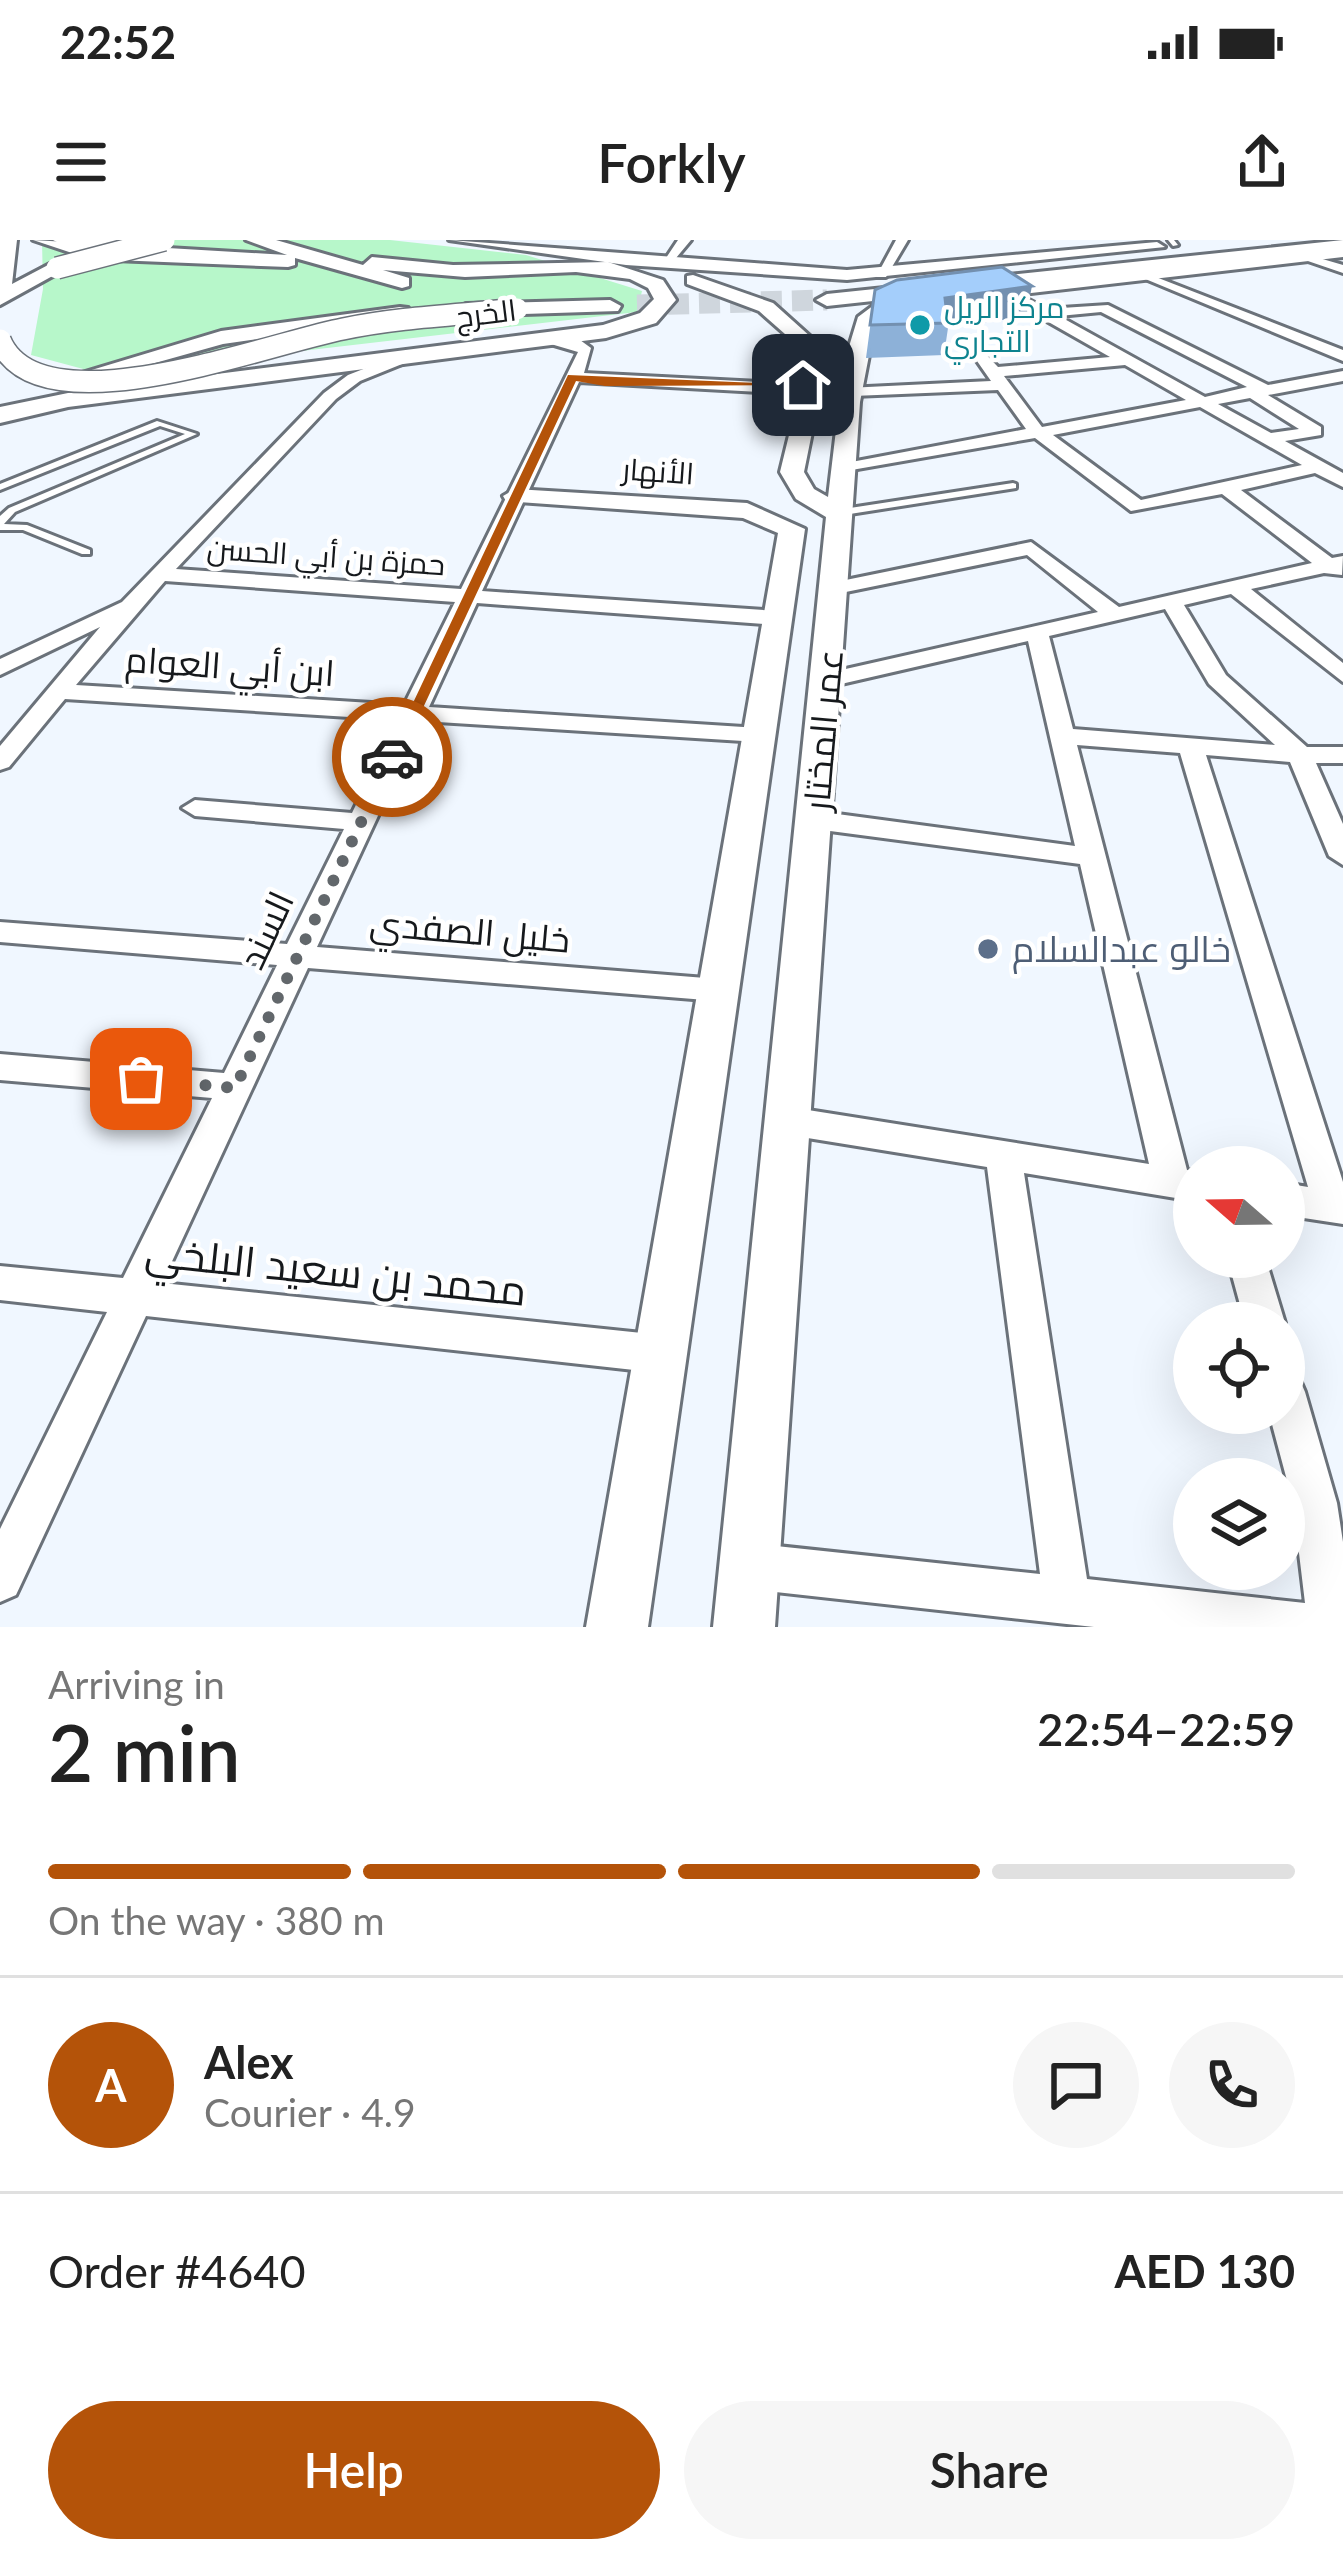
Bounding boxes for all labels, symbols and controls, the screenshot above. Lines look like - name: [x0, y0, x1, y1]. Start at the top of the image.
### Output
- text: 22:52: [60, 15, 176, 69]
- icon: menu: [48, 129, 114, 195]
- icon: share: [1229, 129, 1295, 195]
- text: Forkly: [597, 130, 746, 195]
- place label: مركز الريل التجاري: [944, 288, 1064, 365]
- street label: الخرج: [453, 290, 519, 338]
- marker: مركز الريل التجاري: [907, 312, 933, 338]
- pin: [752, 334, 854, 436]
- icon: home: [770, 352, 836, 418]
- street label: الأنهار: [619, 449, 695, 492]
- street label: حمزة بن أبي الحسن: [205, 529, 446, 588]
- street label: ابن أبي العوام: [123, 636, 336, 702]
- street label: عمر المختار: [793, 647, 851, 814]
- courier: [332, 697, 452, 817]
- icon: car: [359, 724, 425, 790]
- street label: السند: [228, 884, 302, 975]
- street label: خليل الصفدي: [368, 899, 572, 968]
- place label: خالو عبدالسلام: [1012, 926, 1231, 974]
- marker: خالو عبدالسلام: [975, 936, 1001, 962]
- pin: [90, 1028, 192, 1130]
- icon: bag: [108, 1046, 174, 1112]
- north arrow: [1173, 1146, 1305, 1278]
- map controls: [1173, 1146, 1305, 1590]
- street label: محمد بن سعيد البلخي: [142, 1225, 529, 1324]
- button: locate: [1173, 1302, 1305, 1434]
- button: layers: [1173, 1458, 1305, 1590]
- text: Arriving in: [48, 1661, 225, 1707]
- text: 22:54–22:59: [1037, 1702, 1295, 1756]
- text: 2 min: [48, 1705, 241, 1799]
- text: On the way · 380 m: [48, 1897, 385, 1943]
- button: chat: [1013, 2022, 1139, 2148]
- button: phone: [1169, 2022, 1295, 2148]
- text: Alex: [204, 2035, 294, 2089]
- text: A: [95, 2058, 127, 2112]
- text: Courier · 4.9: [204, 2089, 416, 2135]
- text: Order #4640: [48, 2244, 306, 2298]
- text: AED 130: [1114, 2244, 1295, 2298]
- button: Help: [48, 2401, 660, 2539]
- button: Share: [684, 2401, 1295, 2539]

